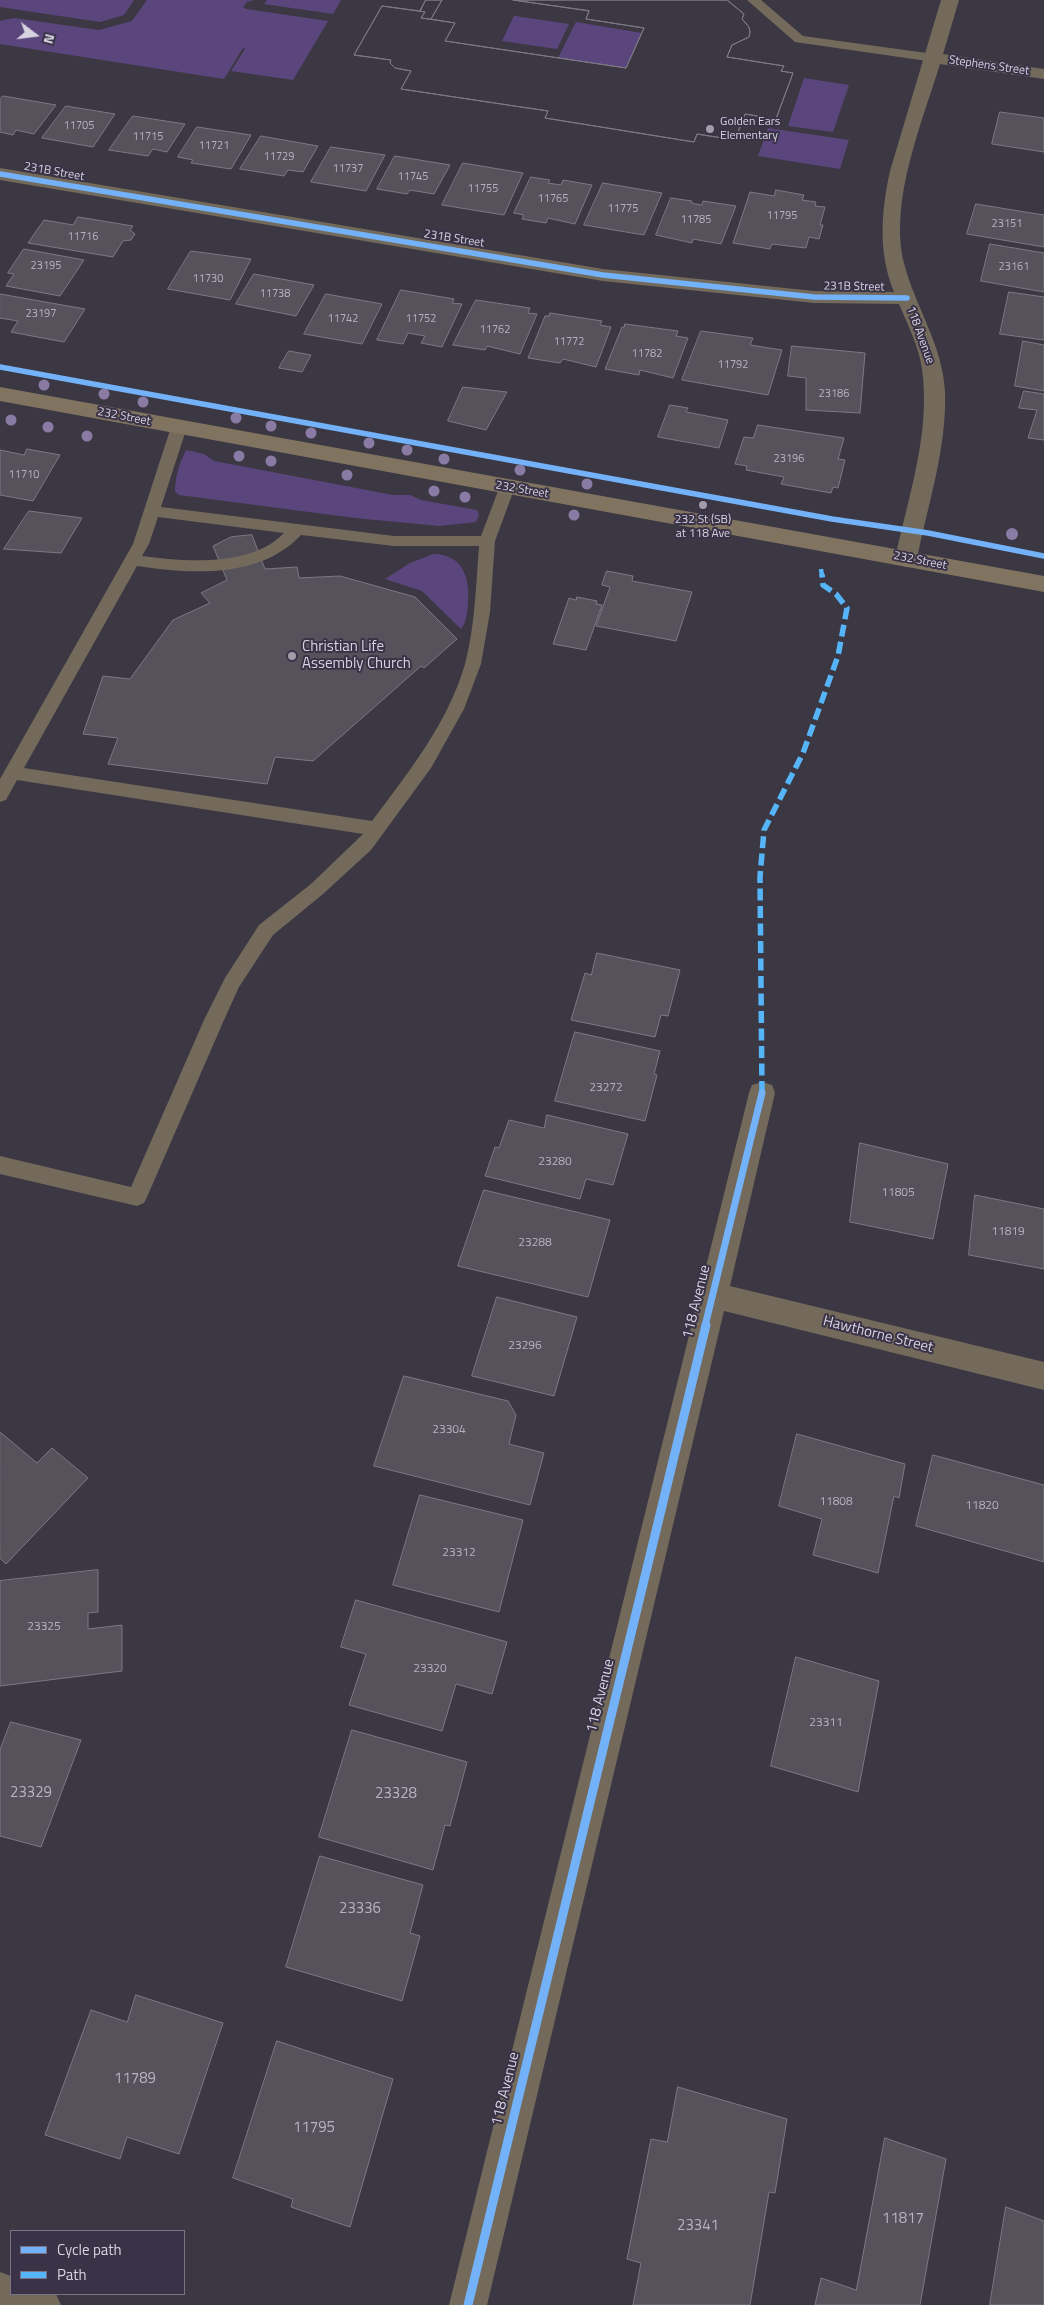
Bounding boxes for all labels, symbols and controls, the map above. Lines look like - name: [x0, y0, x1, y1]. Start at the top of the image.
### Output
- north arrow: [10, 10, 60, 60]
- text: N: [39, 32, 61, 46]
- street label: Stephens Street: [948, 53, 1030, 79]
- place label: Golden Ears Elementary: [720, 115, 780, 143]
- house number: 11705: [64, 119, 94, 133]
- marker: Golden Ears Elementary: [704, 123, 716, 135]
- house number: 11715: [133, 130, 163, 144]
- house number: 11721: [199, 139, 229, 153]
- house number: 11729: [264, 150, 294, 164]
- street label: 231B Street: [23, 160, 85, 184]
- house number: 11737: [333, 162, 363, 176]
- house number: 11745: [398, 170, 428, 184]
- house number: 11755: [468, 182, 498, 196]
- house number: 11765: [538, 192, 568, 206]
- house number: 11775: [608, 202, 638, 216]
- house number: 11795: [767, 209, 797, 223]
- house number: 11785: [681, 213, 711, 227]
- house number: 23151: [992, 217, 1022, 231]
- street label: 231B Street: [423, 227, 485, 251]
- house number: 11716: [68, 230, 98, 244]
- house number: 23195: [31, 259, 61, 273]
- house number: 23161: [999, 260, 1029, 274]
- house number: 11730: [193, 272, 223, 286]
- street label: 231B Street: [823, 279, 885, 295]
- house number: 11738: [260, 287, 290, 301]
- street label: 118 Avenue: [903, 304, 937, 366]
- house number: 23197: [26, 307, 56, 321]
- house number: 11742: [328, 312, 358, 326]
- house number: 11752: [406, 312, 436, 326]
- house number: 11762: [480, 323, 510, 337]
- house number: 11772: [554, 335, 584, 349]
- house number: 11782: [632, 347, 662, 361]
- house number: 11792: [718, 358, 748, 372]
- house number: 23186: [819, 387, 849, 401]
- street label: 232 Street: [96, 405, 152, 429]
- house number: 23196: [774, 452, 804, 466]
- house number: 11710: [9, 468, 39, 482]
- street label: 232 Street: [494, 478, 550, 502]
- marker: 232 St (SB) at 118 Ave: [697, 499, 709, 511]
- place label: 232 St (SB) at 118 Ave: [675, 513, 731, 541]
- street label: 232 Street: [892, 549, 948, 573]
- place label: Christian Life Assembly Church: [302, 638, 411, 673]
- marker: Christian Life Assembly Church: [286, 650, 298, 662]
- house number: 23272: [589, 1081, 623, 1095]
- house number: 23280: [538, 1155, 572, 1169]
- house number: 11805: [881, 1186, 915, 1200]
- house number: 11819: [991, 1225, 1025, 1239]
- house number: 23288: [518, 1236, 552, 1250]
- street label: 118 Avenue: [679, 1263, 715, 1341]
- street label: Hawthorne Street: [821, 1313, 935, 1357]
- house number: 23296: [508, 1339, 542, 1353]
- house number: 23304: [432, 1423, 466, 1437]
- house number: 11808: [819, 1495, 853, 1509]
- house number: 11820: [965, 1499, 999, 1513]
- house number: 23312: [442, 1546, 476, 1560]
- house number: 23325: [27, 1620, 61, 1634]
- street label: 118 Avenue: [583, 1657, 619, 1735]
- house number: 23320: [413, 1662, 447, 1676]
- house number: 23311: [809, 1716, 843, 1730]
- house number: 23329: [10, 1784, 52, 1802]
- house number: 23328: [375, 1785, 417, 1803]
- house number: 23336: [339, 1900, 381, 1918]
- street label: 118 Avenue: [488, 2050, 524, 2128]
- house number: 11789: [114, 2070, 156, 2088]
- house number: 11795: [293, 2119, 335, 2137]
- house number: 11817: [882, 2210, 924, 2228]
- house number: 23341: [677, 2217, 719, 2235]
- legend: [10, 2230, 185, 2295]
- text: Cycle path: [57, 2238, 122, 2261]
- text: Path: [57, 2263, 87, 2286]

